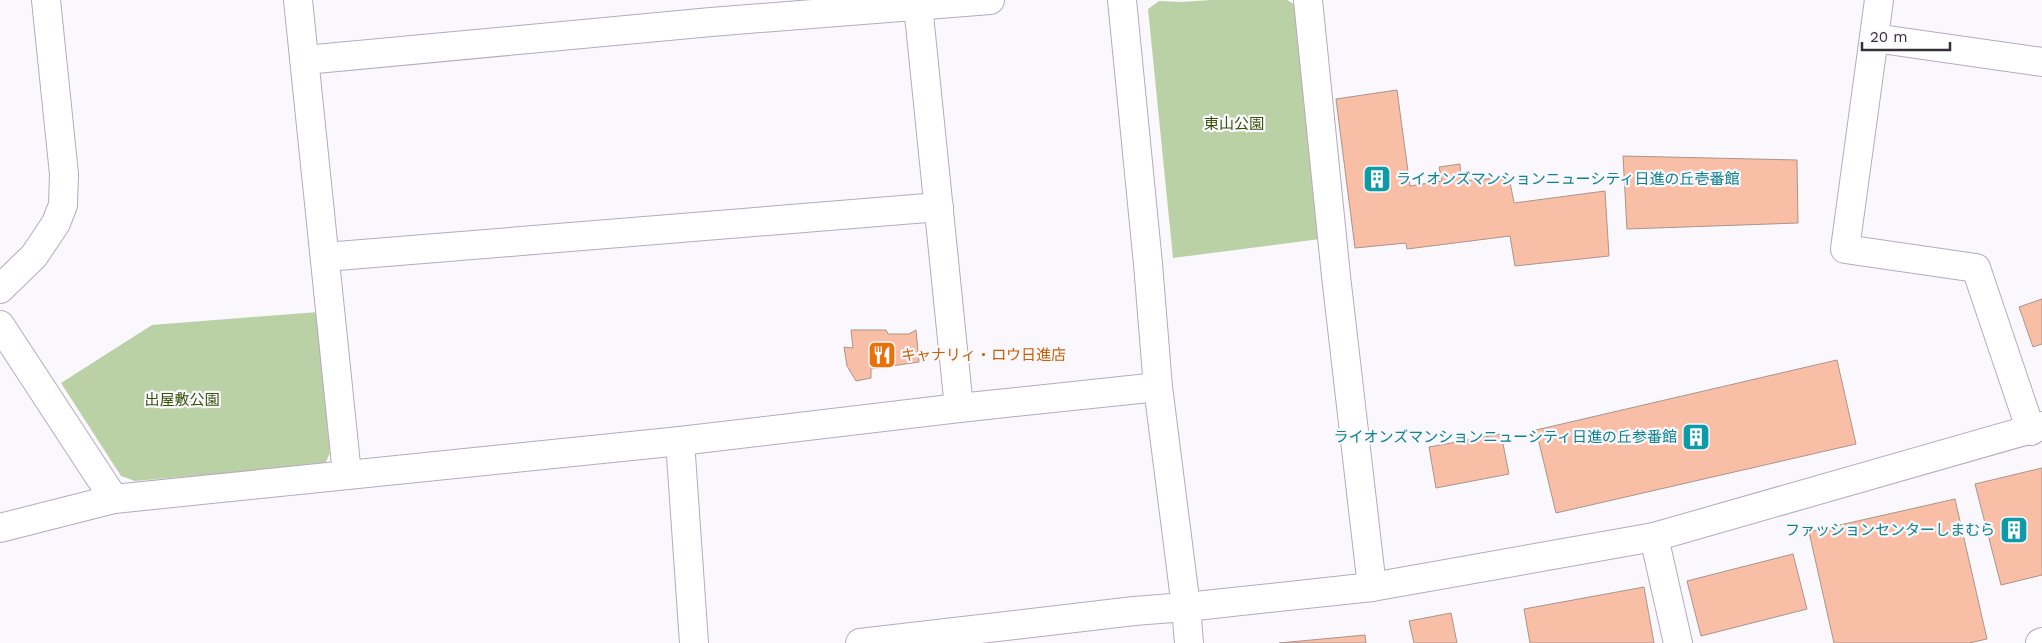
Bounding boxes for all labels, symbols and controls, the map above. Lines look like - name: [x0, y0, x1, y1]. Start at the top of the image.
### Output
- scale bar: [1862, 20, 1950, 52]
- text: 20 m: [1870, 28, 1908, 46]
- park label: 東山公園: [1204, 115, 1264, 133]
- building icon: ライオンズマンションニューシティ日進の丘壱番館: [1362, 164, 1392, 194]
- place label: ライオンズマンションニューシティ日進の丘壱番館: [1396, 170, 1740, 188]
- restaurant icon: キャナリィ・ロウ日進店: [867, 340, 897, 370]
- place label: キャナリィ・ロウ日進店: [901, 346, 1066, 364]
- park label: 出屋敷公園: [144, 391, 220, 409]
- building icon: ライオンズマンションニューシティ日進の丘参番館: [1681, 422, 1711, 452]
- place label: ライオンズマンションニューシティ日進の丘参番館: [1333, 428, 1677, 446]
- building icon: ファッションセンターしまむら: [1999, 515, 2029, 545]
- place label: ファッションセンターしまむら: [1785, 521, 1995, 539]

